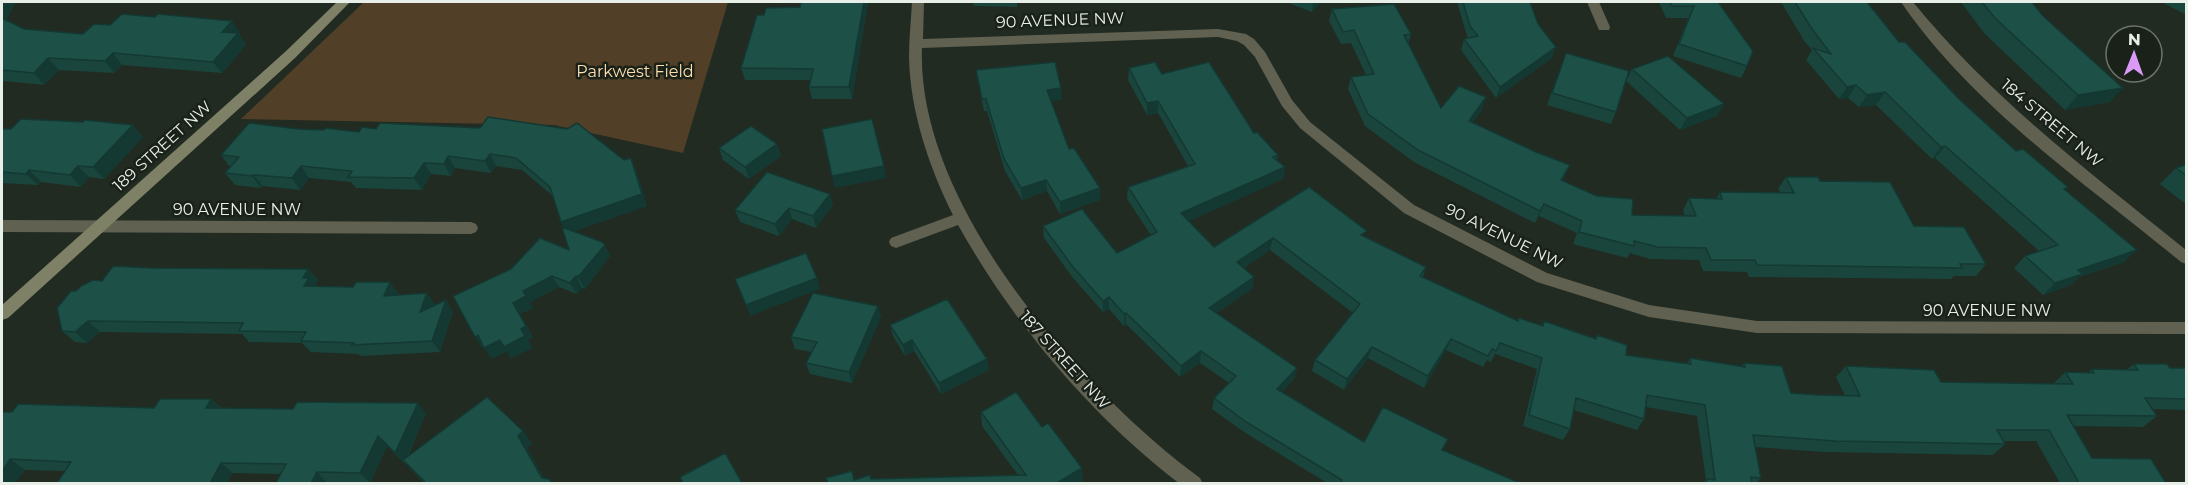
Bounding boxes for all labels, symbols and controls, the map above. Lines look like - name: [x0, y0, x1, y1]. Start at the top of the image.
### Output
- street label: 90 AVENUE NW: [996, 8, 1125, 32]
- north arrow: [2104, 24, 2164, 84]
- text: N: [2128, 30, 2141, 49]
- park label: Parkwest Field: [576, 62, 694, 81]
- street label: 184 STREET NW: [1997, 75, 2107, 171]
- street label: 189 STREET NW: [109, 97, 215, 195]
- street label: 90 AVENUE NW: [1442, 199, 1566, 273]
- street label: 90 AVENUE NW: [173, 200, 301, 219]
- street label: 90 AVENUE NW: [1923, 301, 2051, 320]
- street label: 187 STREET NW: [1016, 307, 1114, 413]

